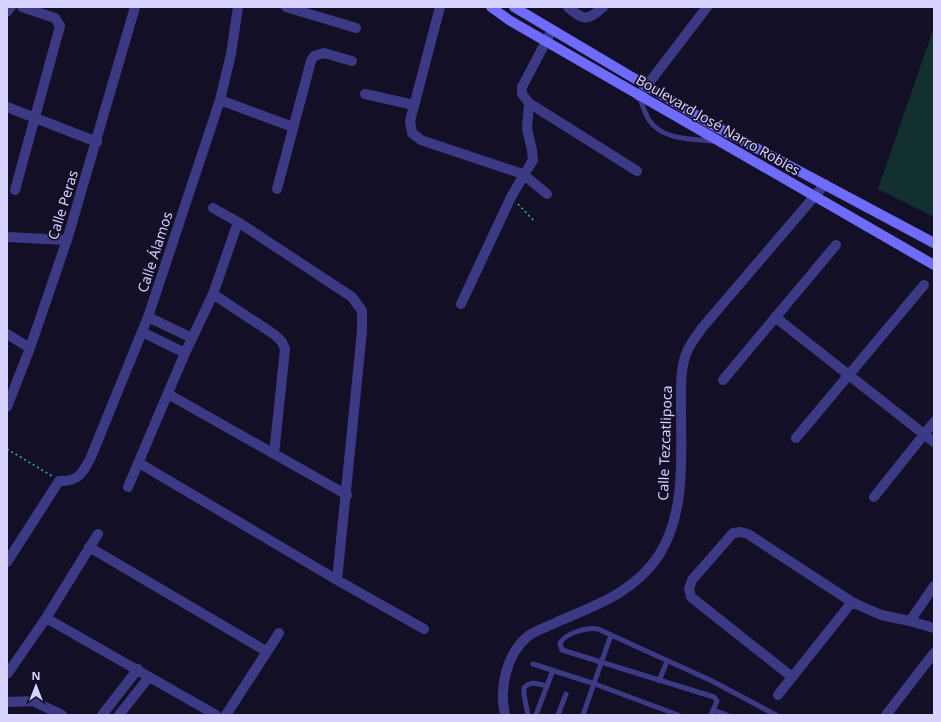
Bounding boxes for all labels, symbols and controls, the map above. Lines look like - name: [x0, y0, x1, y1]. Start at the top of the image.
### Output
- street label: Boulevard José Narro Robles: [633, 70, 804, 180]
- street label: Calle Peras: [43, 167, 82, 242]
- street label: Calle Álamos: [132, 209, 177, 295]
- street label: Calle Tezcatlipoca: [653, 385, 676, 501]
- north arrow: [16, 666, 56, 706]
- text: N: [32, 668, 40, 683]

